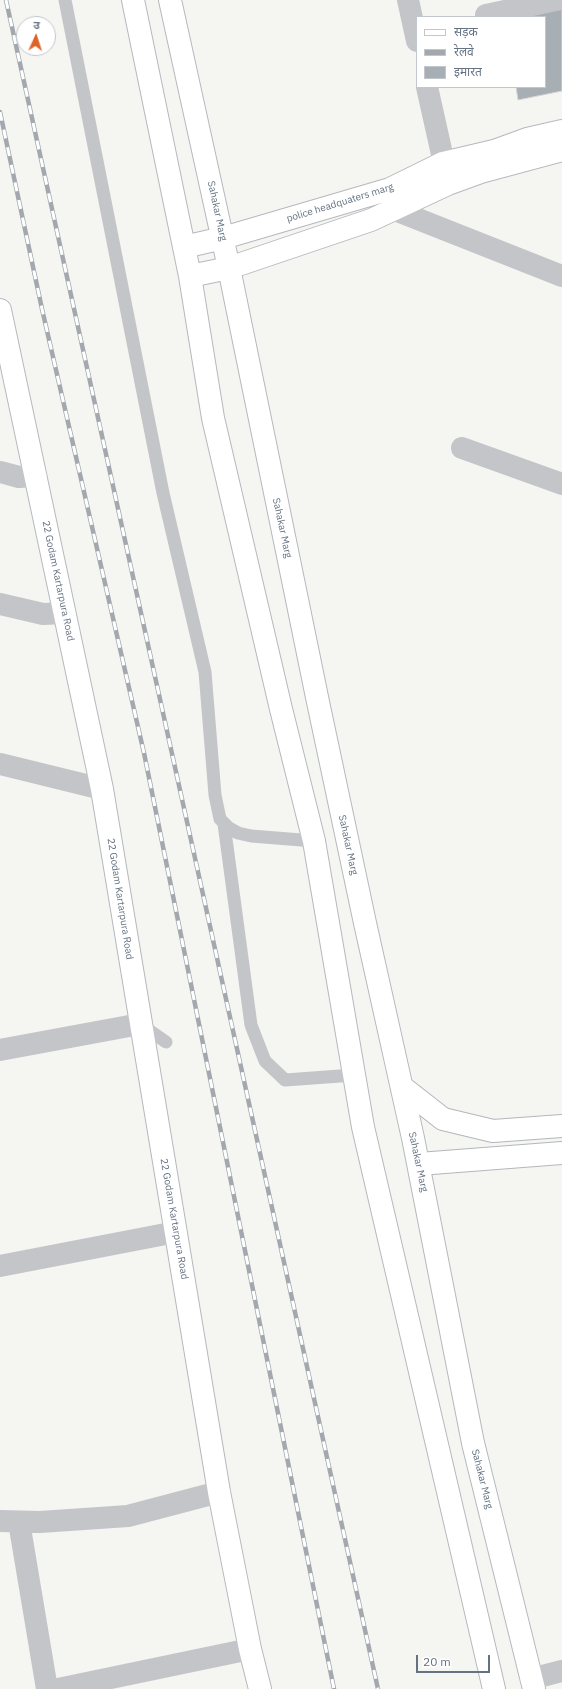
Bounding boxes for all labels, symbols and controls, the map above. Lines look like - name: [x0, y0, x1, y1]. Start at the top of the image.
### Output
- north arrow: [16, 16, 56, 56]
- legend: [416, 16, 546, 88]
- text: उ: [33, 18, 40, 32]
- text: सड़क: [454, 24, 478, 39]
- text: रेलवे: [454, 44, 474, 59]
- text: इमारत: [454, 64, 482, 79]
- street label: Sahakar Marg: [205, 180, 229, 242]
- street label: police headquaters marg: [285, 181, 395, 225]
- street label: Sahakar Marg: [270, 497, 294, 559]
- street label: 22 Godam Kartarpura Road: [39, 520, 77, 642]
- street label: Sahakar Marg: [336, 814, 360, 876]
- street label: 22 Godam Kartarpura Road: [104, 837, 136, 961]
- street label: Sahakar Marg: [406, 1131, 430, 1193]
- street label: 22 Godam Kartarpura Road: [157, 1158, 191, 1280]
- street label: Sahakar Marg: [469, 1448, 495, 1510]
- scale bar: [418, 1647, 492, 1673]
- text: 20 m: [423, 1654, 451, 1669]

